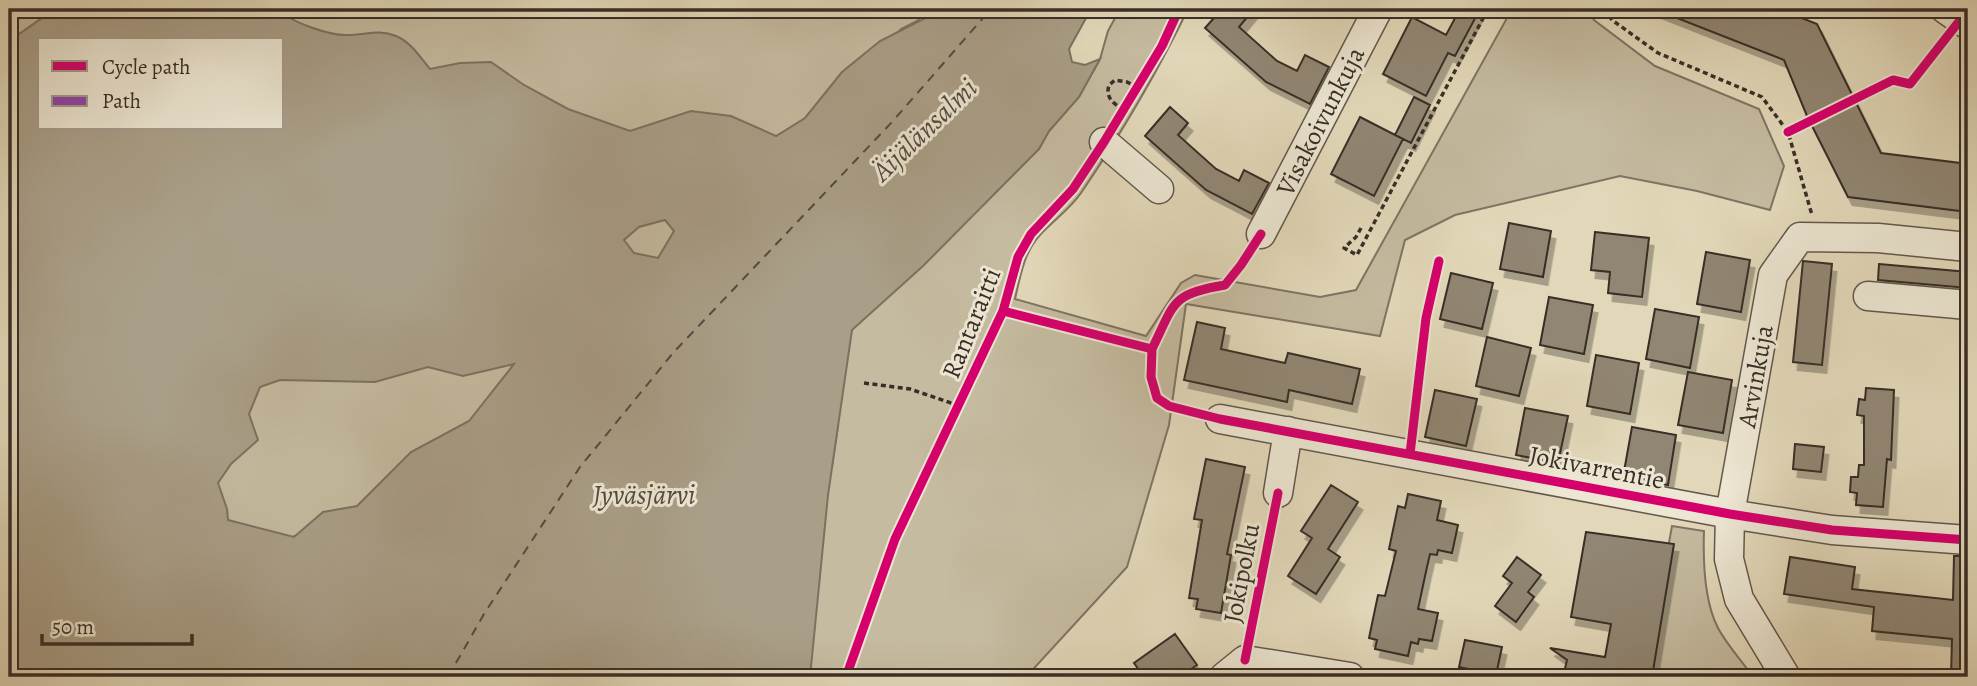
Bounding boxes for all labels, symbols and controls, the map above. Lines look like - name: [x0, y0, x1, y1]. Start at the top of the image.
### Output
- legend: [38, 38, 284, 130]
- street label: Visakoivunkuja: [1267, 41, 1373, 203]
- text: Cycle path: [102, 53, 191, 81]
- water label: Äijälänsalmi: [862, 70, 986, 191]
- text: Path: [102, 87, 141, 115]
- street label: Rantaraitti: [933, 263, 1009, 384]
- street label: Arvinkuja: [1729, 322, 1782, 431]
- street label: Jokivarrentie: [1526, 437, 1668, 498]
- water label: Jyväsjärvi: [592, 476, 695, 514]
- street label: Jokipolku: [1215, 519, 1268, 626]
- scale bar: [42, 602, 192, 646]
- text: 50 m: [52, 613, 94, 641]

